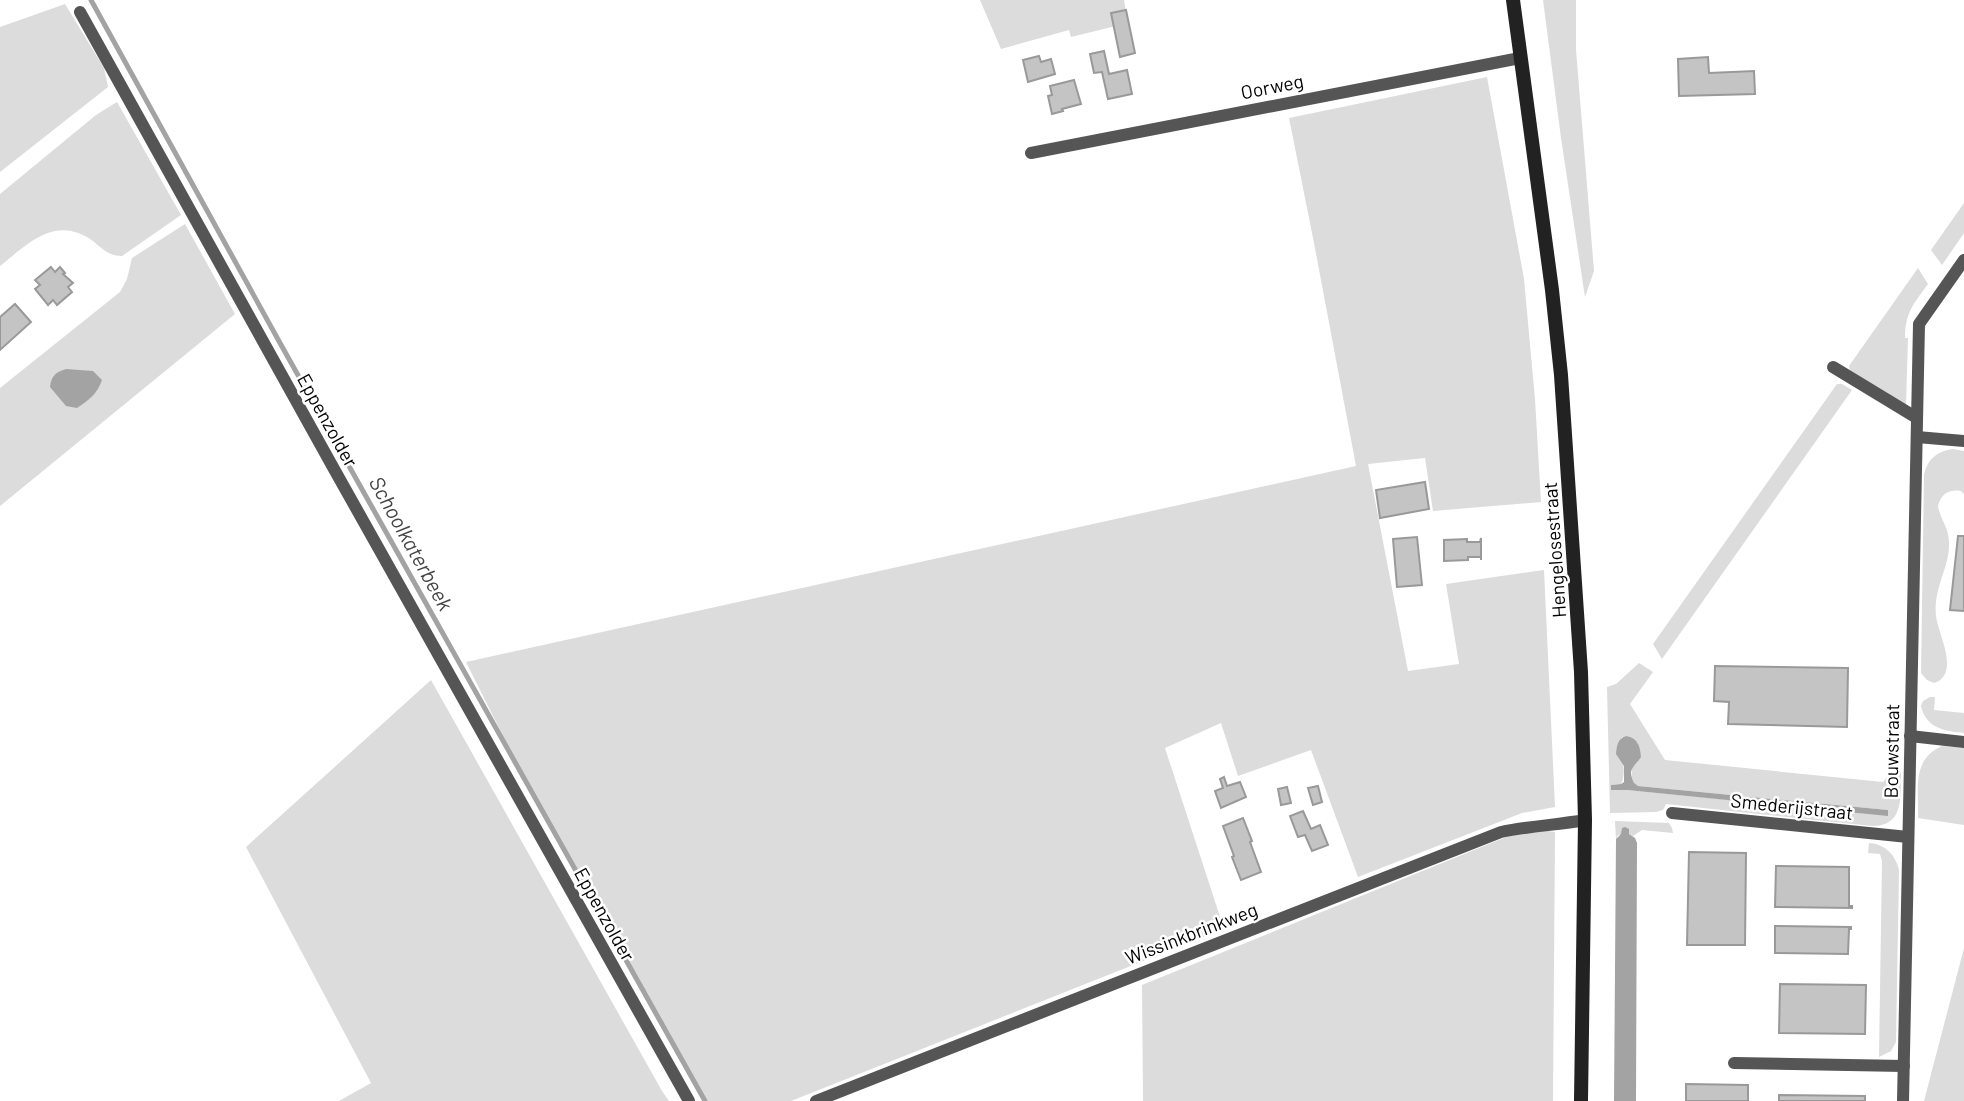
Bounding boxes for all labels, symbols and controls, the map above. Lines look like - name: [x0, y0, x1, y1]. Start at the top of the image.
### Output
- street label: Oorweg: [1239, 69, 1305, 103]
- street label: Eppenzolder: [293, 369, 363, 471]
- water label: Schoolkaterbeek: [365, 472, 460, 615]
- street label: Hengelosestraat: [1538, 481, 1570, 619]
- street label: Bouwstraat: [1879, 703, 1903, 799]
- street label: Smederijstraat: [1730, 788, 1854, 824]
- street label: Eppenzolder: [570, 863, 640, 965]
- street label: Wissinkbrinkweg: [1122, 897, 1260, 969]

